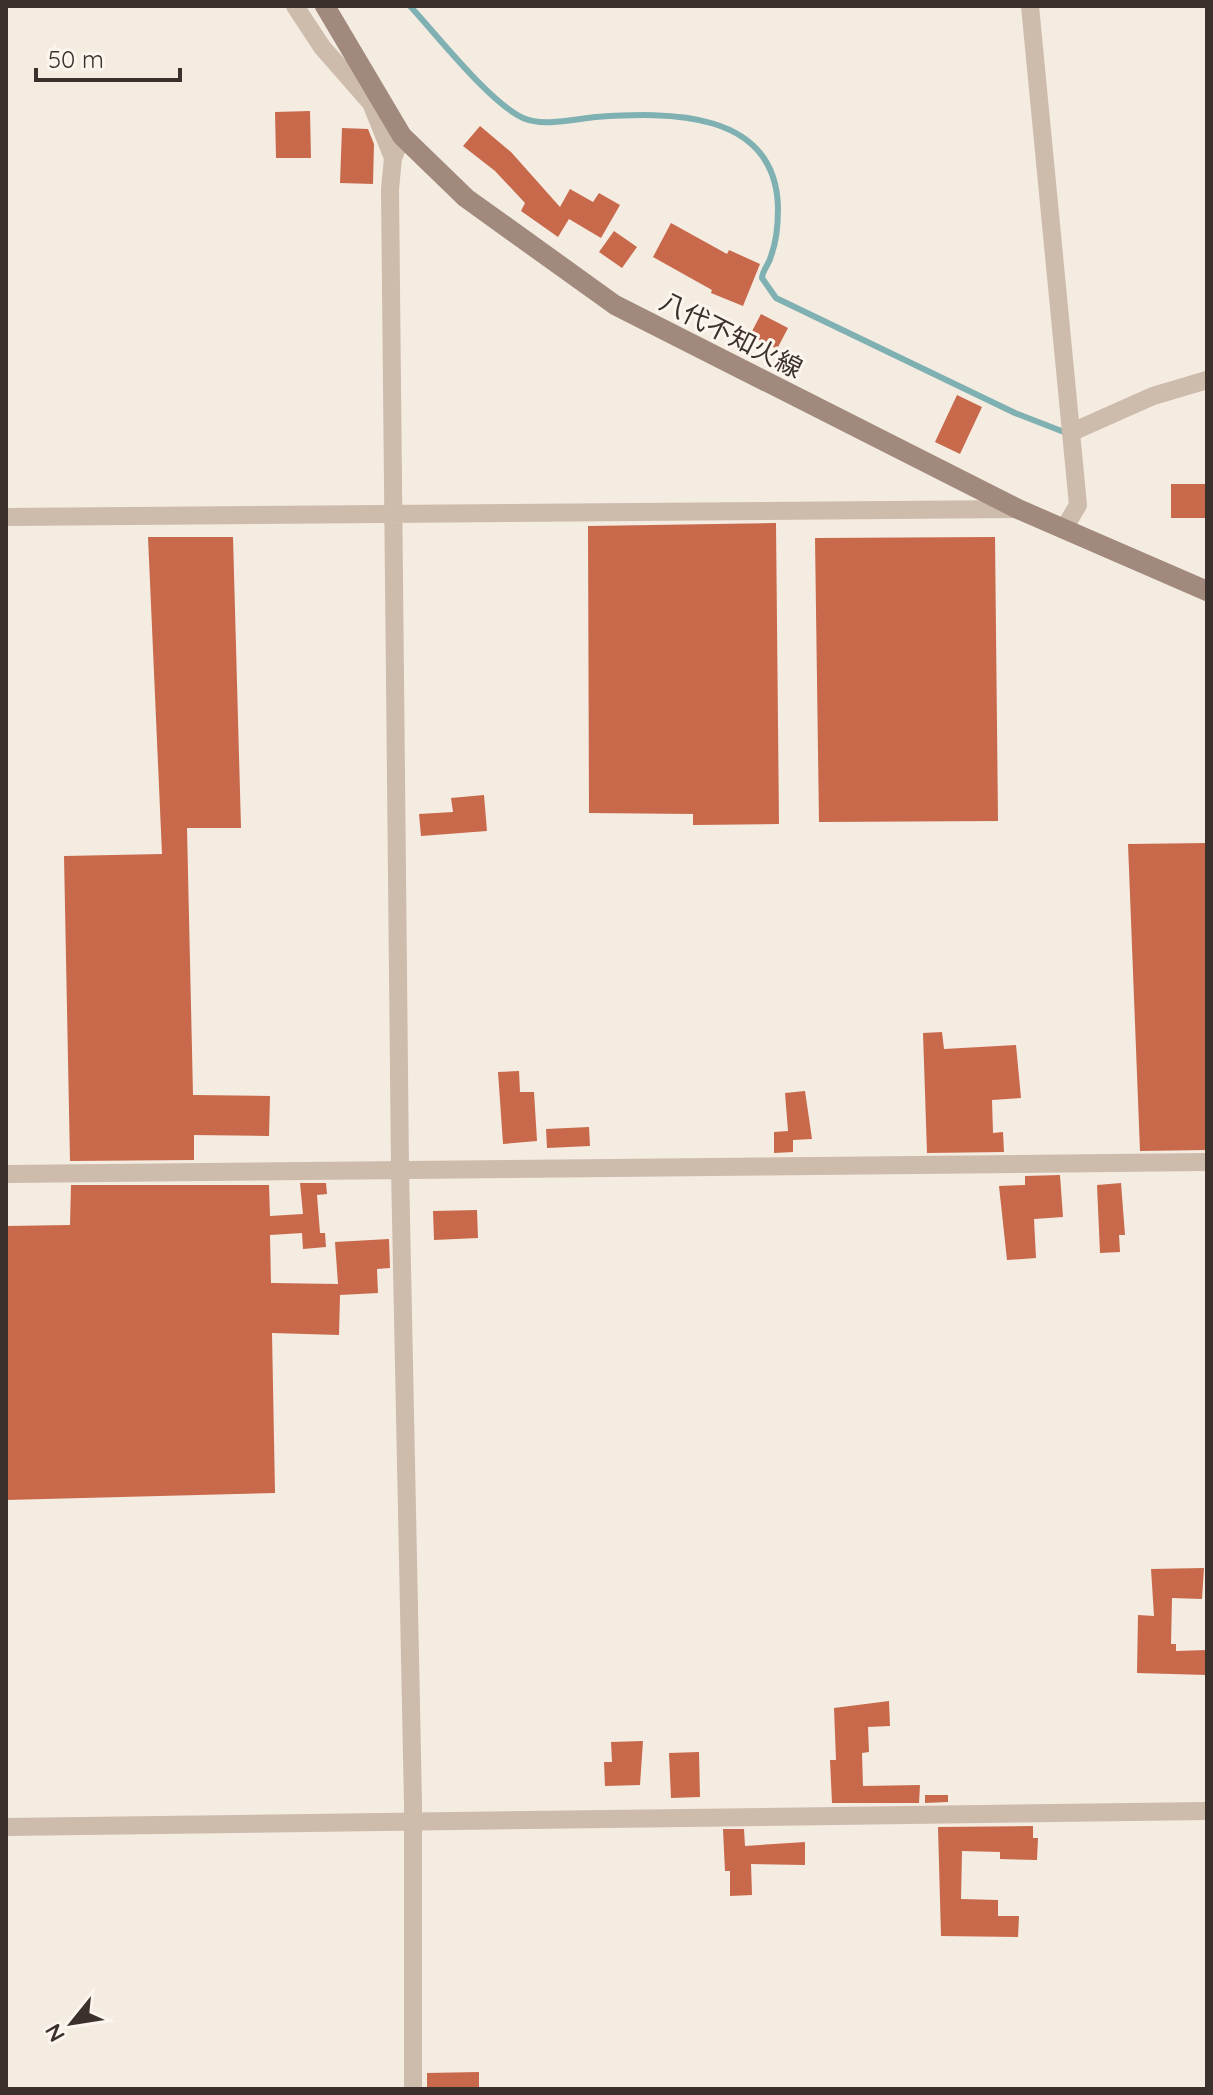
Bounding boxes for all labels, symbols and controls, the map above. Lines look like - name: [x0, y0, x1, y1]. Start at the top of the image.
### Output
- scale bar: [36, 32, 180, 82]
- text: 50 m: [48, 44, 104, 74]
- street label: 八代不知火線: [654, 284, 808, 385]
- north arrow: [32, 1983, 112, 2063]
- text: N: [39, 2019, 71, 2047]

